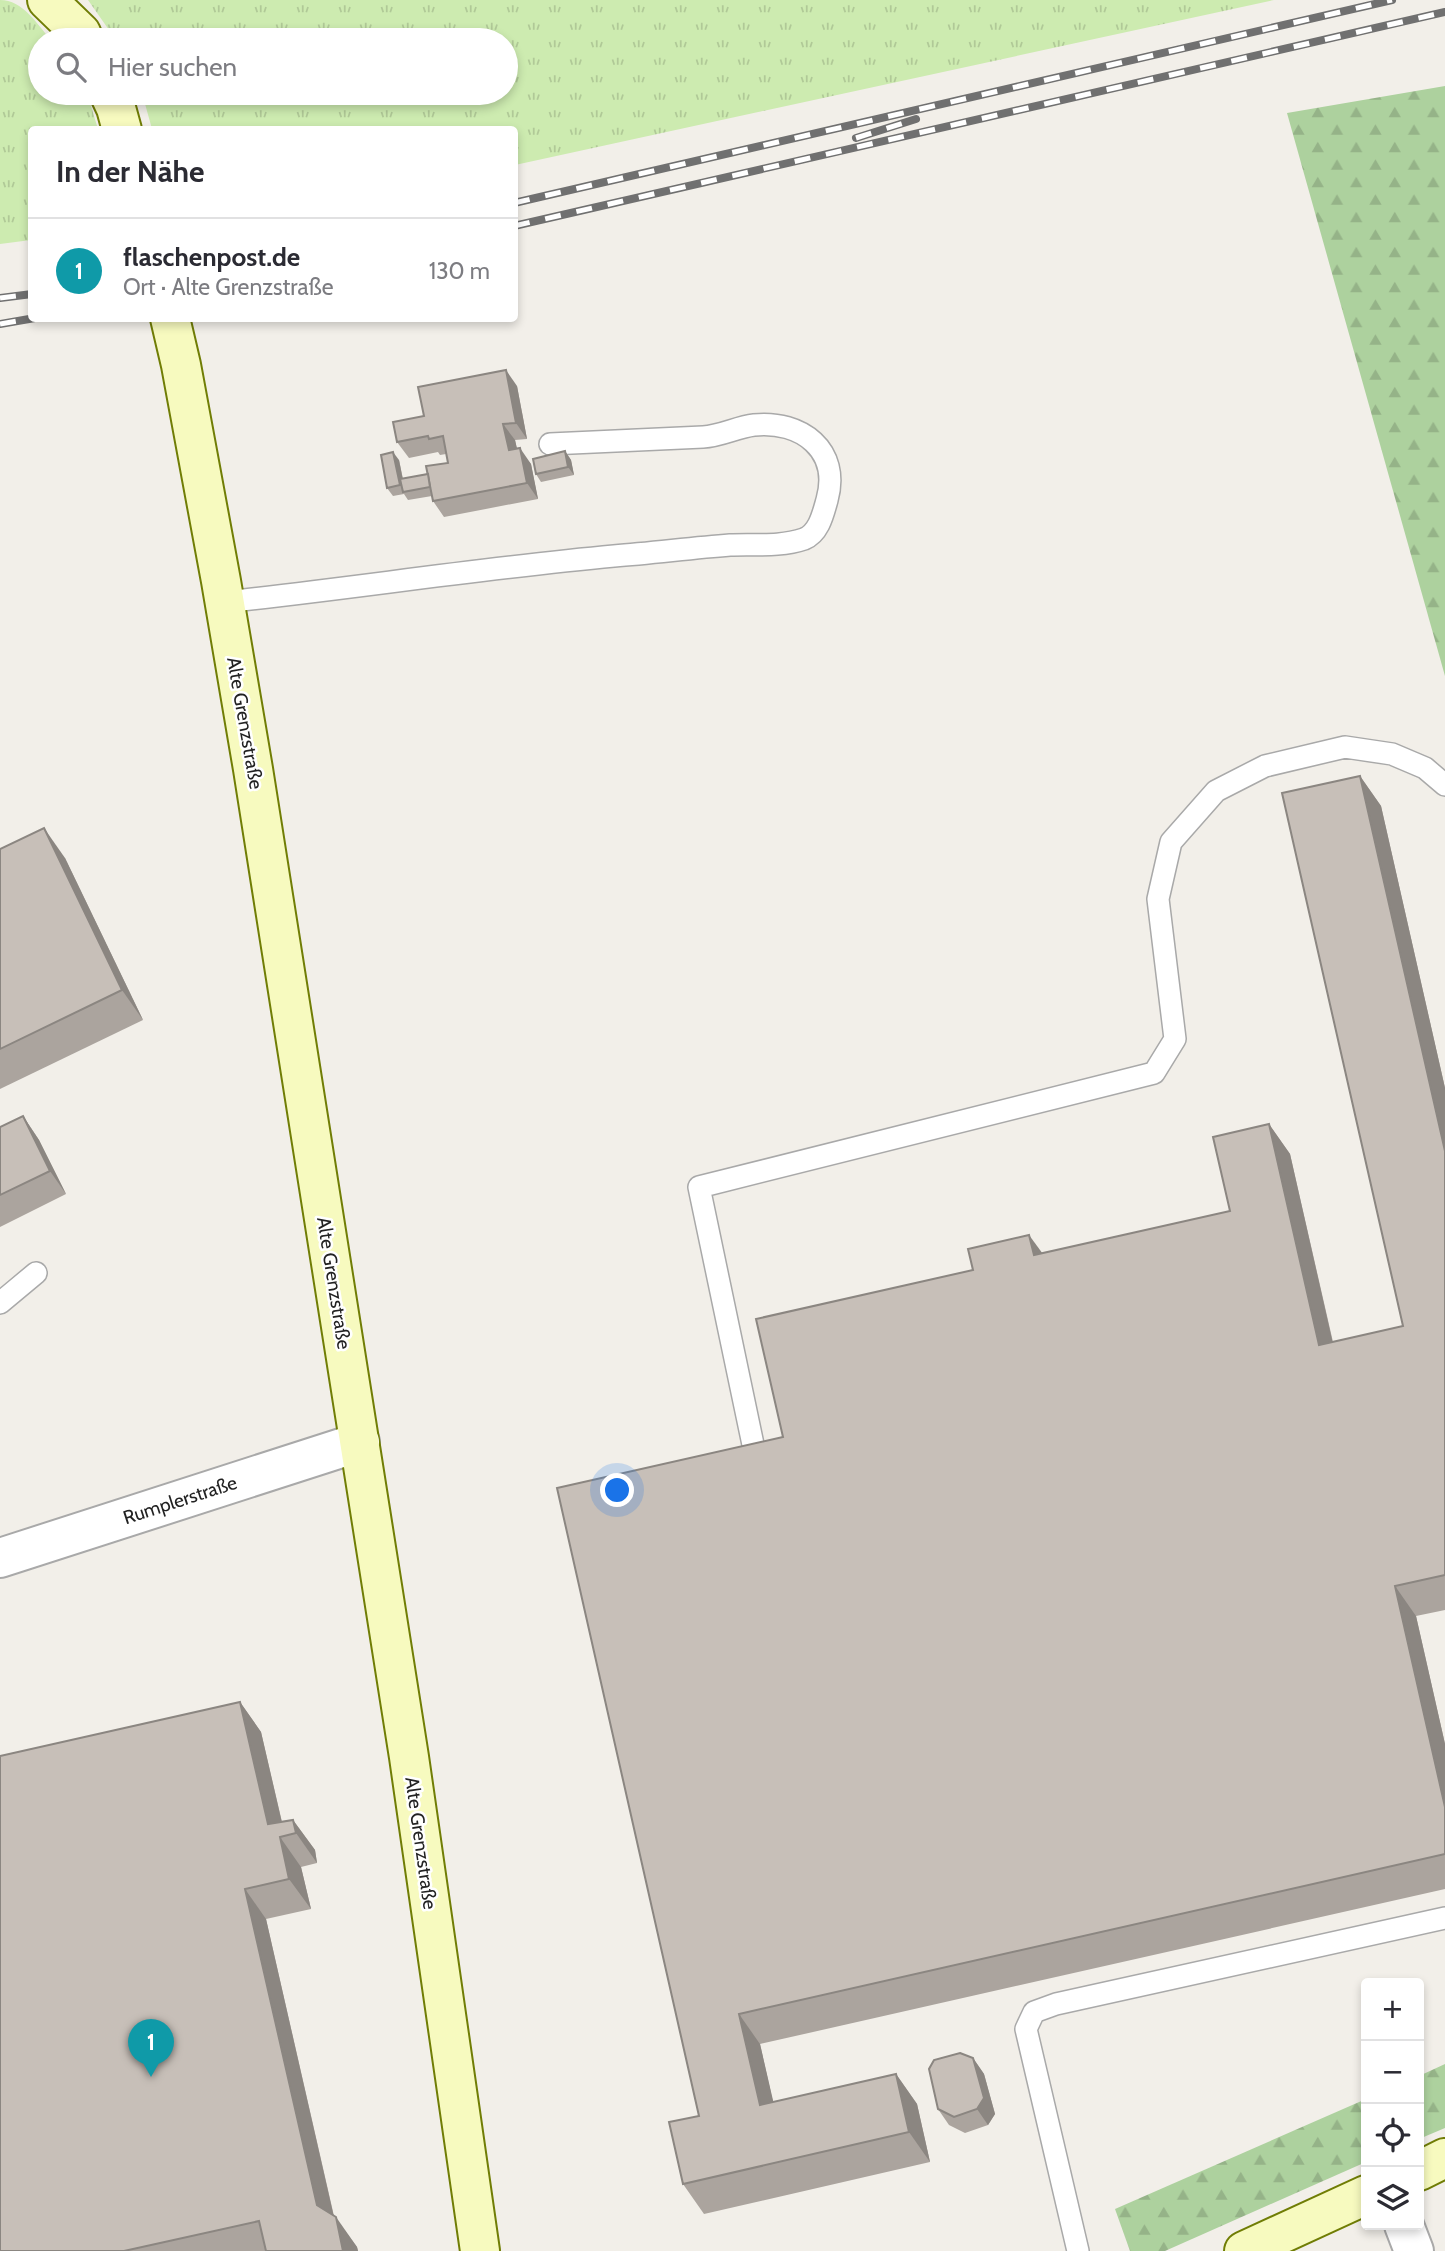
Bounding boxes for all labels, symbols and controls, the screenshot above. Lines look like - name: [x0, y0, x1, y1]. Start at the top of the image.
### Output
- search box: [28, 28, 518, 105]
- icon: search: [52, 48, 90, 86]
- text: Hier suchen: [108, 51, 237, 83]
- text: In der Nähe: [56, 153, 205, 190]
- text: flaschenpost.de: [123, 241, 300, 273]
- text: 1: [75, 257, 83, 285]
- text: 130 m: [429, 257, 490, 285]
- text: Ort · Alte Grenzstraße: [123, 273, 333, 301]
- street label: Alte Grenzstraße: [222, 655, 268, 791]
- street label: Alte Grenzstraße: [312, 1215, 356, 1351]
- street label: Rumplerstraße: [120, 1471, 240, 1529]
- your location: [600, 1473, 634, 1507]
- street label: Alte Grenzstraße: [400, 1775, 442, 1911]
- map controls: [1361, 1978, 1424, 2230]
- button: +: [1361, 1978, 1424, 2041]
- pin: 1: [128, 2019, 174, 2077]
- button: −: [1361, 2041, 1424, 2104]
- button: locate: [1361, 2104, 1424, 2167]
- button: layers: [1361, 2167, 1424, 2230]

